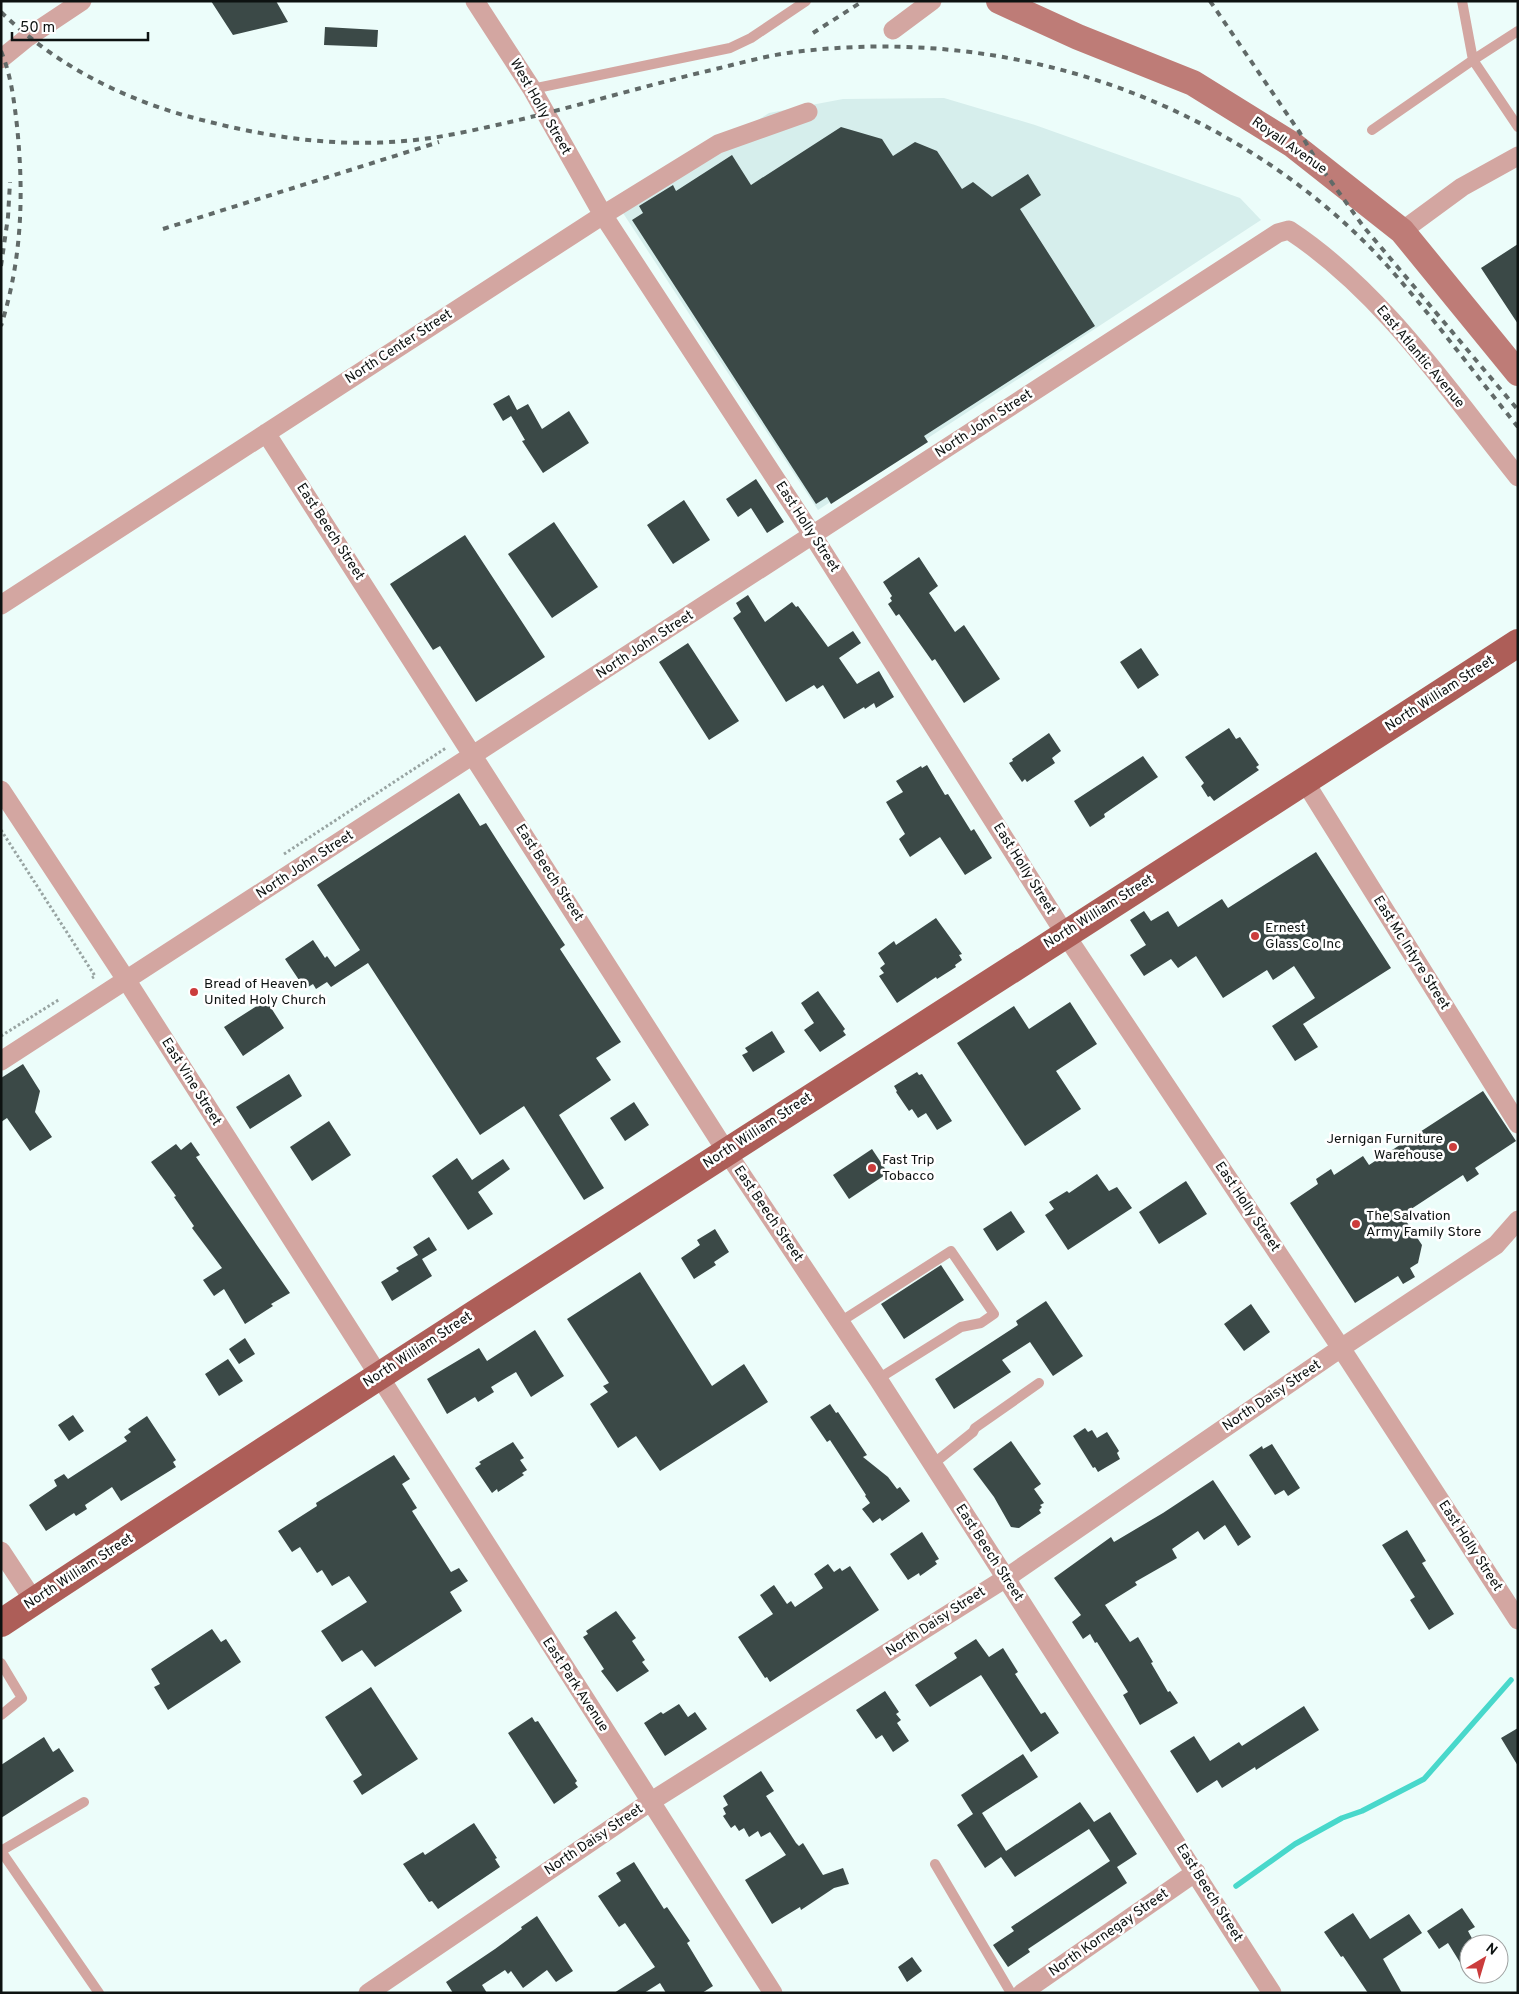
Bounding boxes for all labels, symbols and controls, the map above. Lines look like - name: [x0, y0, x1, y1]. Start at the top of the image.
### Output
- scale bar: [12, 10, 149, 42]
- text: 50 m: [20, 19, 55, 38]
- street label: West Holly Street: [506, 56, 574, 158]
- street label: Royall Avenue: [1248, 114, 1330, 178]
- street label: East Atlantic Avenue: [1372, 302, 1468, 412]
- street label: North Center Street: [342, 306, 456, 388]
- street label: North John Street: [932, 386, 1036, 462]
- street label: East Holly Street: [771, 478, 843, 576]
- street label: East Beech Street: [292, 480, 368, 584]
- street label: North John Street: [593, 607, 697, 683]
- street label: North William Street: [1382, 652, 1498, 736]
- street label: East Holly Street: [989, 820, 1059, 918]
- street label: East Beech Street: [511, 821, 587, 925]
- street label: North John Street: [253, 827, 357, 903]
- street label: North William Street: [1041, 871, 1157, 953]
- street label: East Mc Intyre Street: [1369, 893, 1453, 1013]
- place label: Ernest Glass Co Inc: [1265, 920, 1341, 953]
- marker: Ernest Glass Co Inc: [1249, 930, 1261, 942]
- place label: Bread of Heaven United Holy Church: [204, 976, 326, 1009]
- marker: Bread of Heaven United Holy Church: [188, 986, 200, 998]
- street label: East Vine Street: [157, 1035, 225, 1129]
- street label: North William Street: [700, 1089, 816, 1173]
- place label: Jernigan Furniture Warehouse: [1326, 1131, 1443, 1164]
- marker: Jernigan Furniture Warehouse: [1447, 1141, 1459, 1153]
- place label: Fast Trip Tobacco: [882, 1152, 935, 1185]
- street label: East Holly Street: [1211, 1159, 1283, 1255]
- marker: Fast Trip Tobacco: [866, 1162, 878, 1174]
- street label: East Beech Street: [730, 1163, 806, 1265]
- place label: The Salvation Army Family Store: [1366, 1208, 1481, 1241]
- marker: The Salvation Army Family Store: [1350, 1218, 1362, 1230]
- street label: North William Street: [360, 1308, 476, 1392]
- street label: North Daisy Street: [1219, 1357, 1325, 1435]
- street label: East Holly Street: [1434, 1497, 1506, 1595]
- street label: East Beech Street: [951, 1501, 1027, 1605]
- street label: North William Street: [21, 1530, 137, 1614]
- street label: North Daisy Street: [883, 1583, 989, 1661]
- street label: East Park Avenue: [538, 1635, 612, 1735]
- street label: North Daisy Street: [541, 1801, 647, 1879]
- street label: East Beech Street: [1172, 1841, 1246, 1945]
- street label: North Kornegay Street: [1046, 1885, 1172, 1981]
- north arrow: [1459, 1934, 1509, 1984]
- text: N: [1482, 1940, 1500, 1960]

